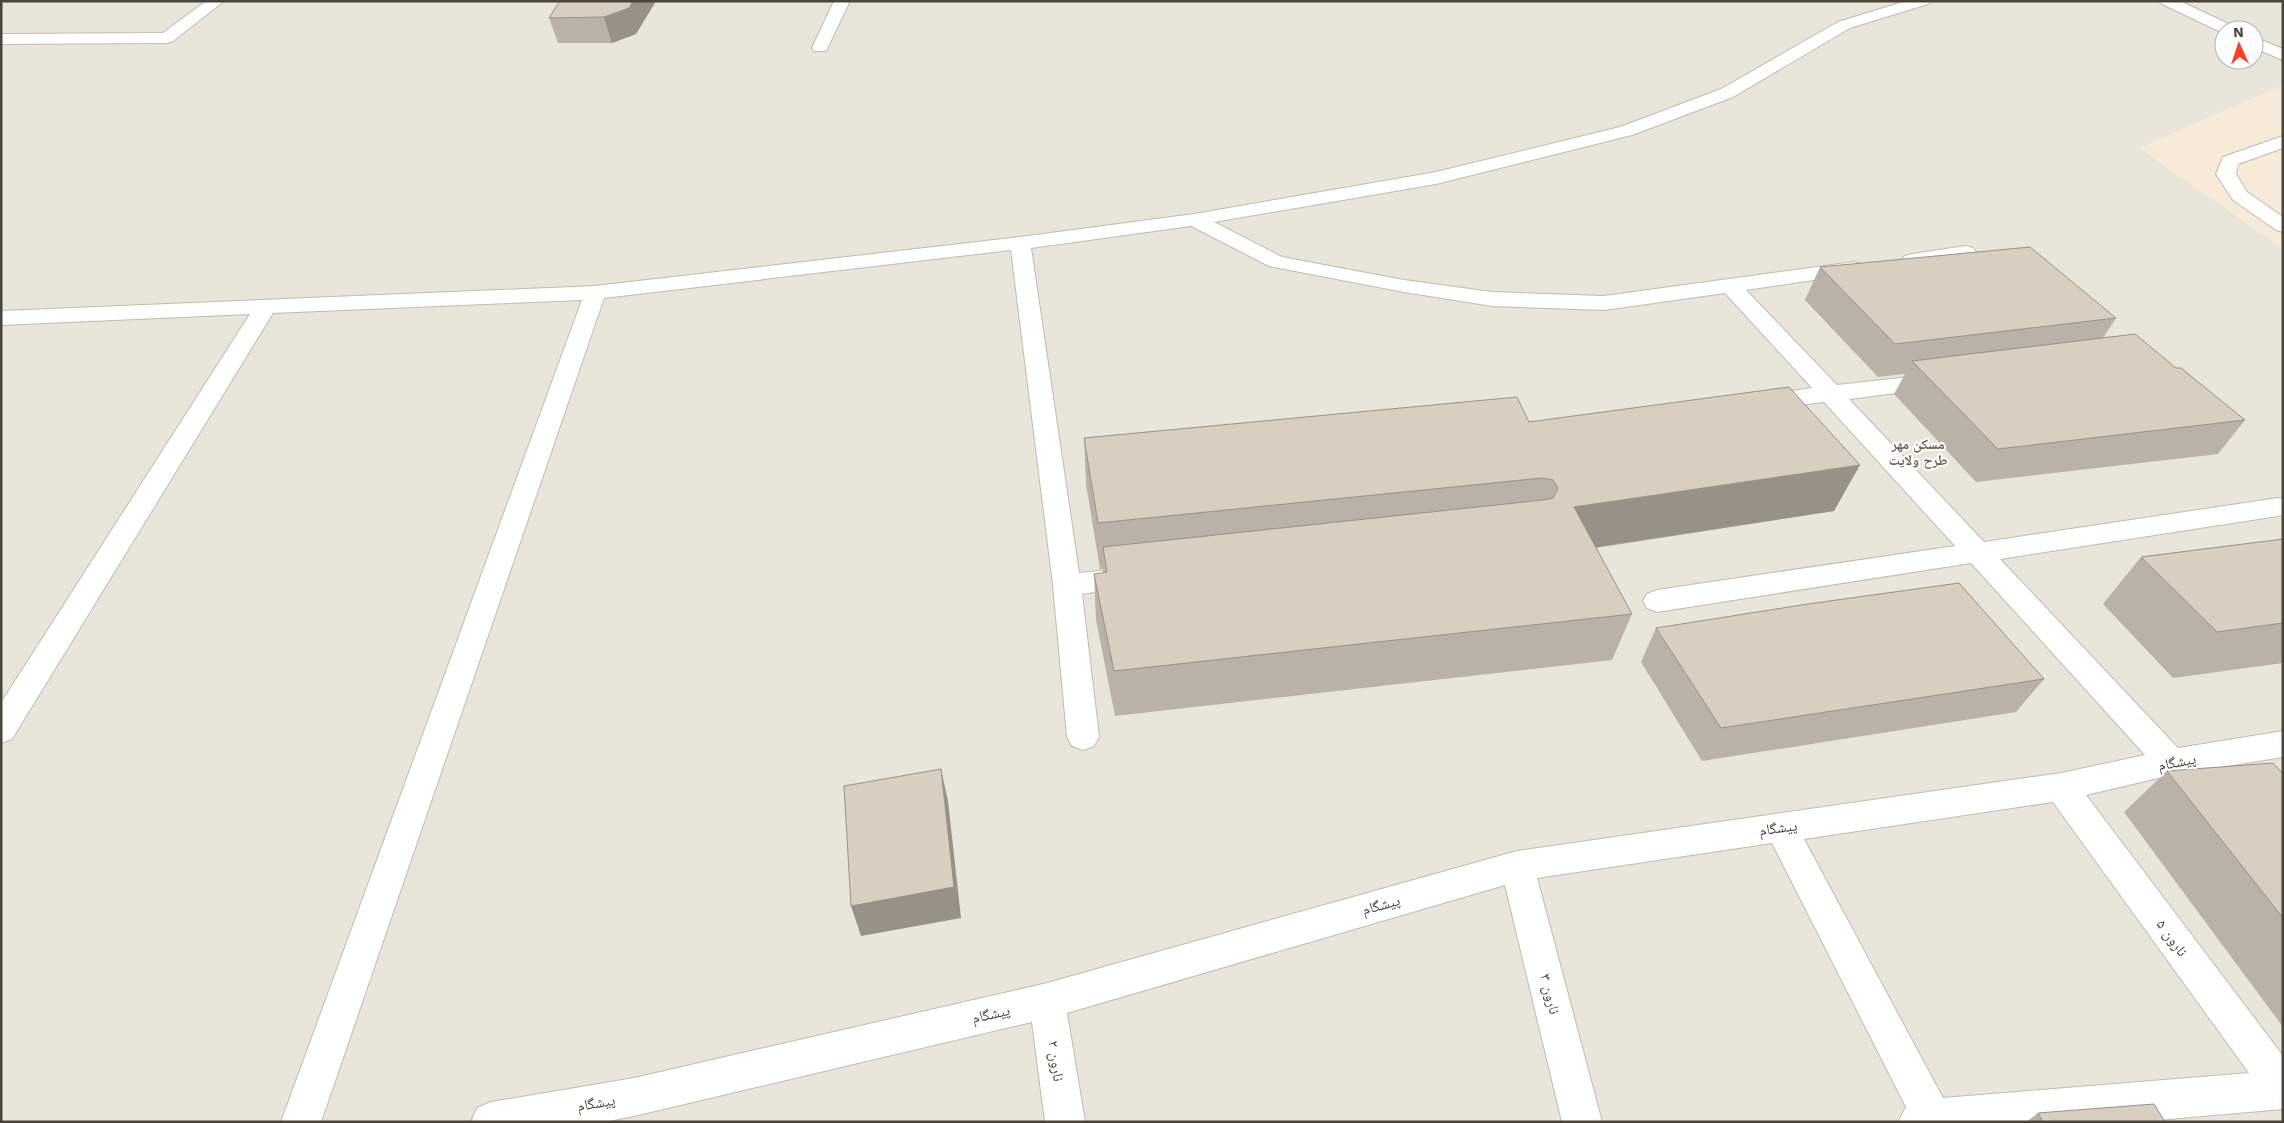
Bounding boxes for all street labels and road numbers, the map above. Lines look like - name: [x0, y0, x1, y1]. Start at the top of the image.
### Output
- street label: پیشگام: [2156, 749, 2198, 775]
- street label: پیشگام: [1758, 816, 1798, 841]
- street label: پیشگام: [1360, 891, 1402, 920]
- street label: نارون ۵: [2152, 916, 2191, 961]
- street label: نارون ۳: [1535, 972, 1564, 1016]
- street label: پیشگام: [970, 1001, 1012, 1028]
- street label: نارون ۲: [1043, 1039, 1068, 1083]
- street label: پیشگام: [575, 1091, 617, 1116]

